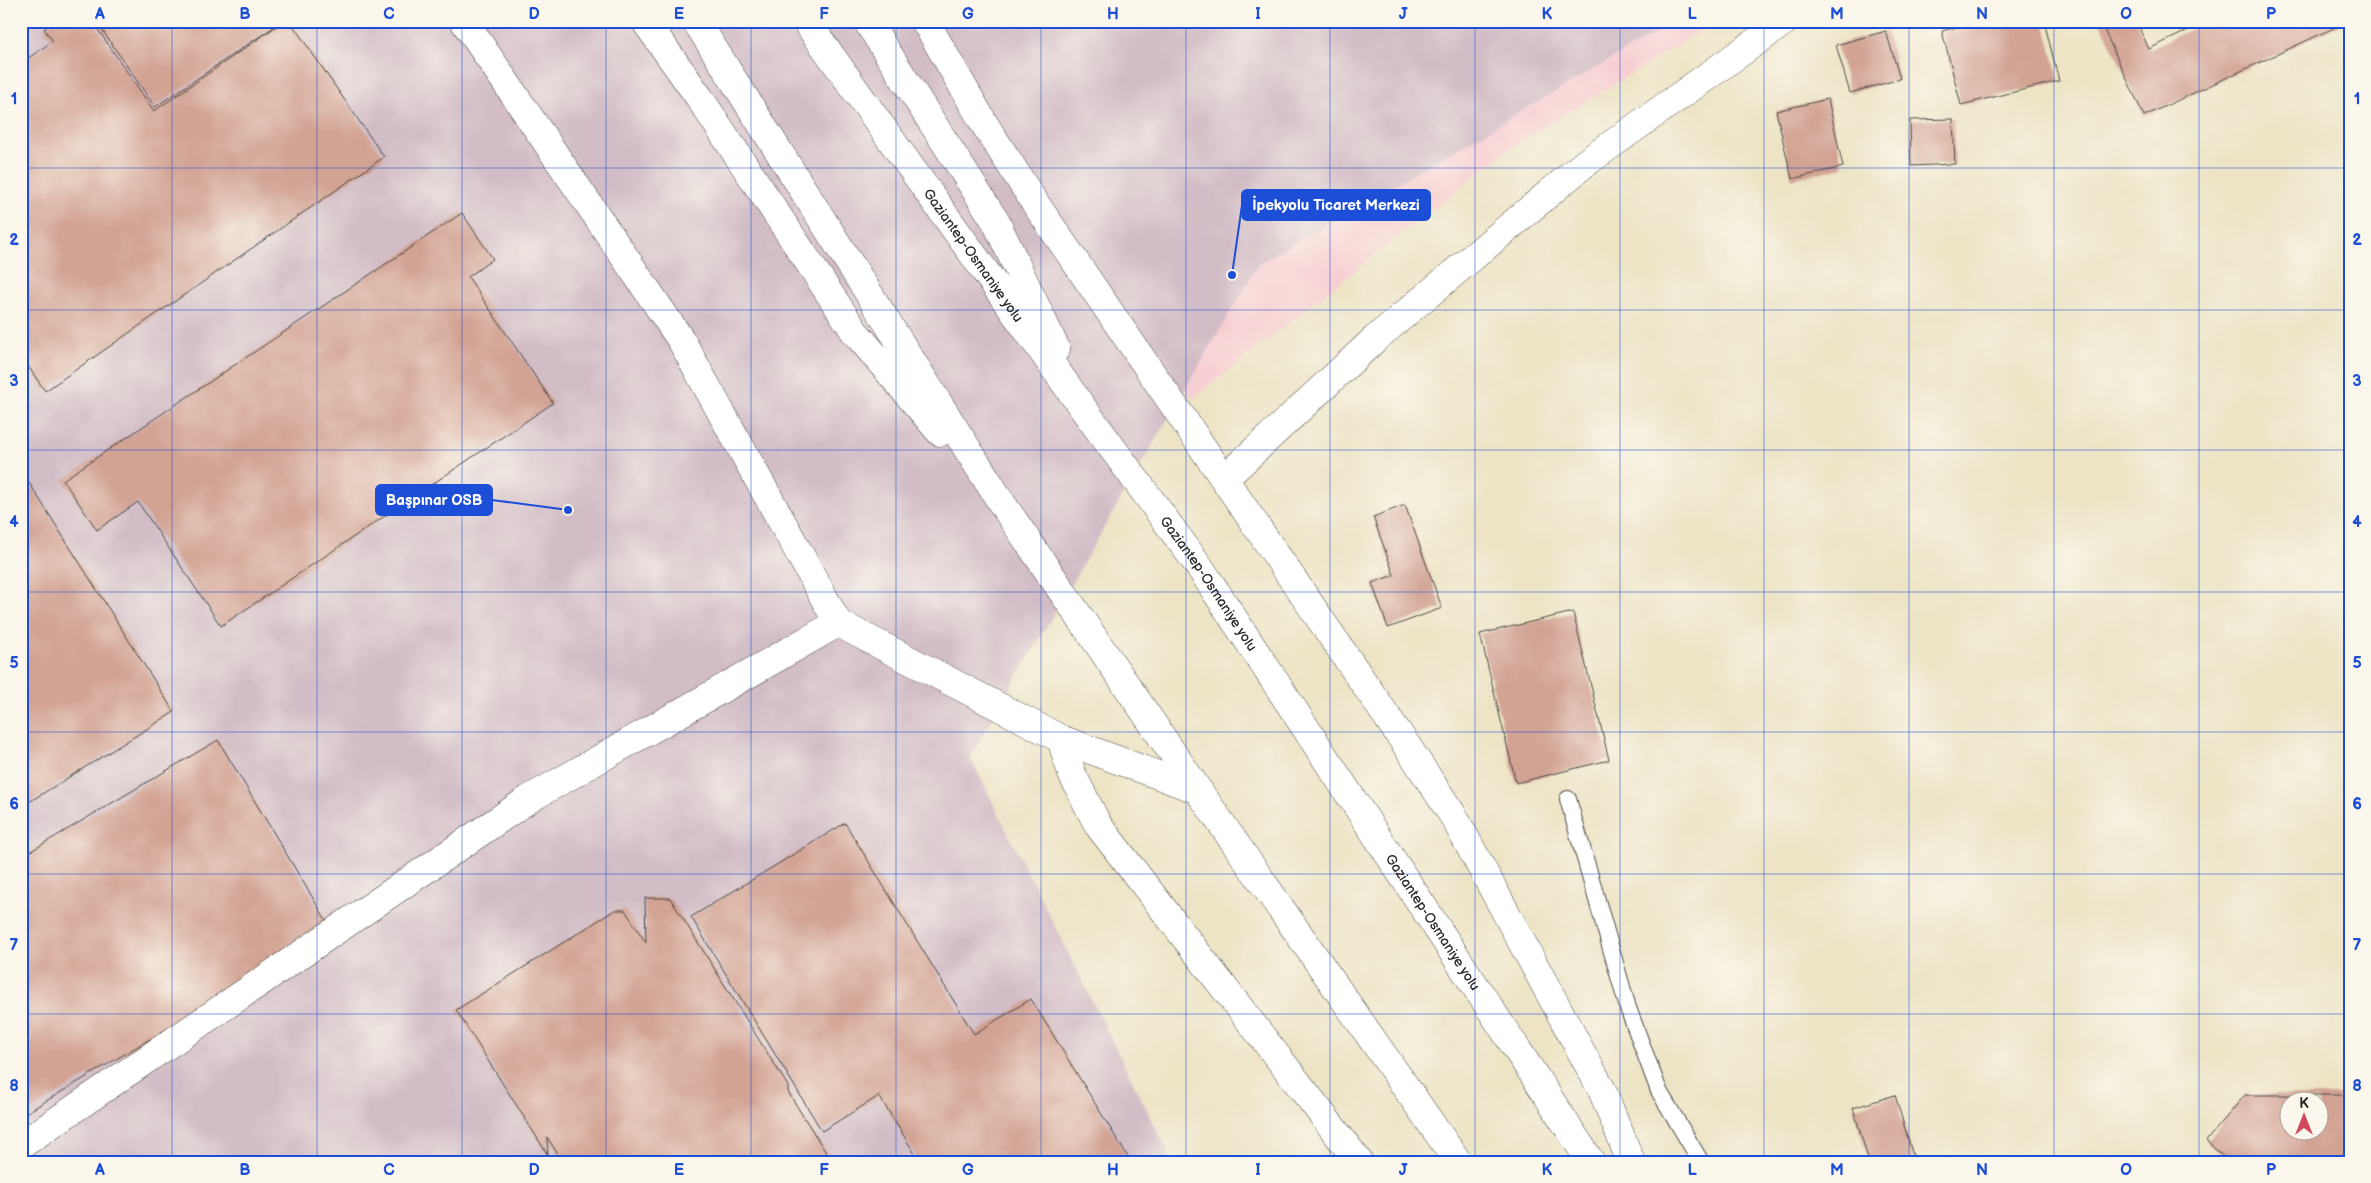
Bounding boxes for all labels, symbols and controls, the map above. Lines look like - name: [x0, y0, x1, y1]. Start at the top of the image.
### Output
- text: A: [94, 5, 105, 24]
- text: B: [239, 5, 251, 24]
- text: C: [383, 5, 395, 24]
- text: D: [528, 5, 540, 24]
- text: E: [674, 5, 684, 24]
- text: F: [819, 5, 829, 24]
- text: G: [962, 5, 974, 24]
- text: H: [1107, 5, 1119, 24]
- text: I: [1255, 5, 1261, 24]
- text: J: [1399, 5, 1408, 24]
- text: K: [1542, 5, 1553, 24]
- text: L: [1687, 5, 1697, 24]
- text: M: [1830, 5, 1844, 24]
- text: N: [1976, 5, 1988, 24]
- text: O: [2120, 5, 2132, 24]
- text: P: [2266, 5, 2276, 24]
- text: 1: [11, 90, 17, 109]
- text: 1: [2354, 90, 2360, 109]
- street label: Gaziantep-Osmaniye yolu: [920, 185, 1027, 325]
- callout: İpekyolu Ticaret Merkezi: [1242, 190, 1430, 220]
- text: İpekyolu Ticaret Merkezi: [1252, 195, 1420, 215]
- text: 2: [9, 231, 19, 250]
- text: 2: [2352, 231, 2362, 250]
- text: 3: [9, 372, 19, 391]
- text: 3: [2352, 372, 2362, 391]
- callout: Başpınar OSB: [376, 485, 492, 515]
- text: Başpınar OSB: [386, 491, 483, 510]
- text: 4: [9, 513, 19, 532]
- street label: Gaziantep-Osmaniye yolu: [1157, 513, 1261, 654]
- text: 4: [2352, 513, 2362, 532]
- text: 5: [9, 654, 19, 673]
- text: 5: [2352, 654, 2362, 673]
- text: 6: [9, 795, 19, 814]
- text: 6: [2352, 795, 2362, 814]
- street label: Gaziantep-Osmaniye yolu: [1382, 850, 1484, 993]
- text: 7: [10, 936, 19, 955]
- text: 7: [2353, 936, 2362, 955]
- text: 8: [9, 1077, 19, 1096]
- text: 8: [2352, 1077, 2362, 1096]
- north arrow: [2278, 1090, 2328, 1140]
- text: K: [2299, 1095, 2309, 1112]
- text: A: [94, 1161, 105, 1180]
- text: B: [239, 1161, 251, 1180]
- text: C: [383, 1161, 395, 1180]
- text: D: [528, 1161, 540, 1180]
- text: E: [674, 1161, 684, 1180]
- text: F: [819, 1161, 829, 1180]
- text: G: [962, 1161, 974, 1180]
- text: H: [1107, 1161, 1119, 1180]
- text: I: [1255, 1161, 1261, 1180]
- text: J: [1399, 1161, 1408, 1180]
- text: K: [1542, 1161, 1553, 1180]
- text: L: [1687, 1161, 1697, 1180]
- text: M: [1830, 1161, 1844, 1180]
- text: N: [1976, 1161, 1988, 1180]
- text: O: [2120, 1161, 2132, 1180]
- text: P: [2266, 1161, 2276, 1180]

